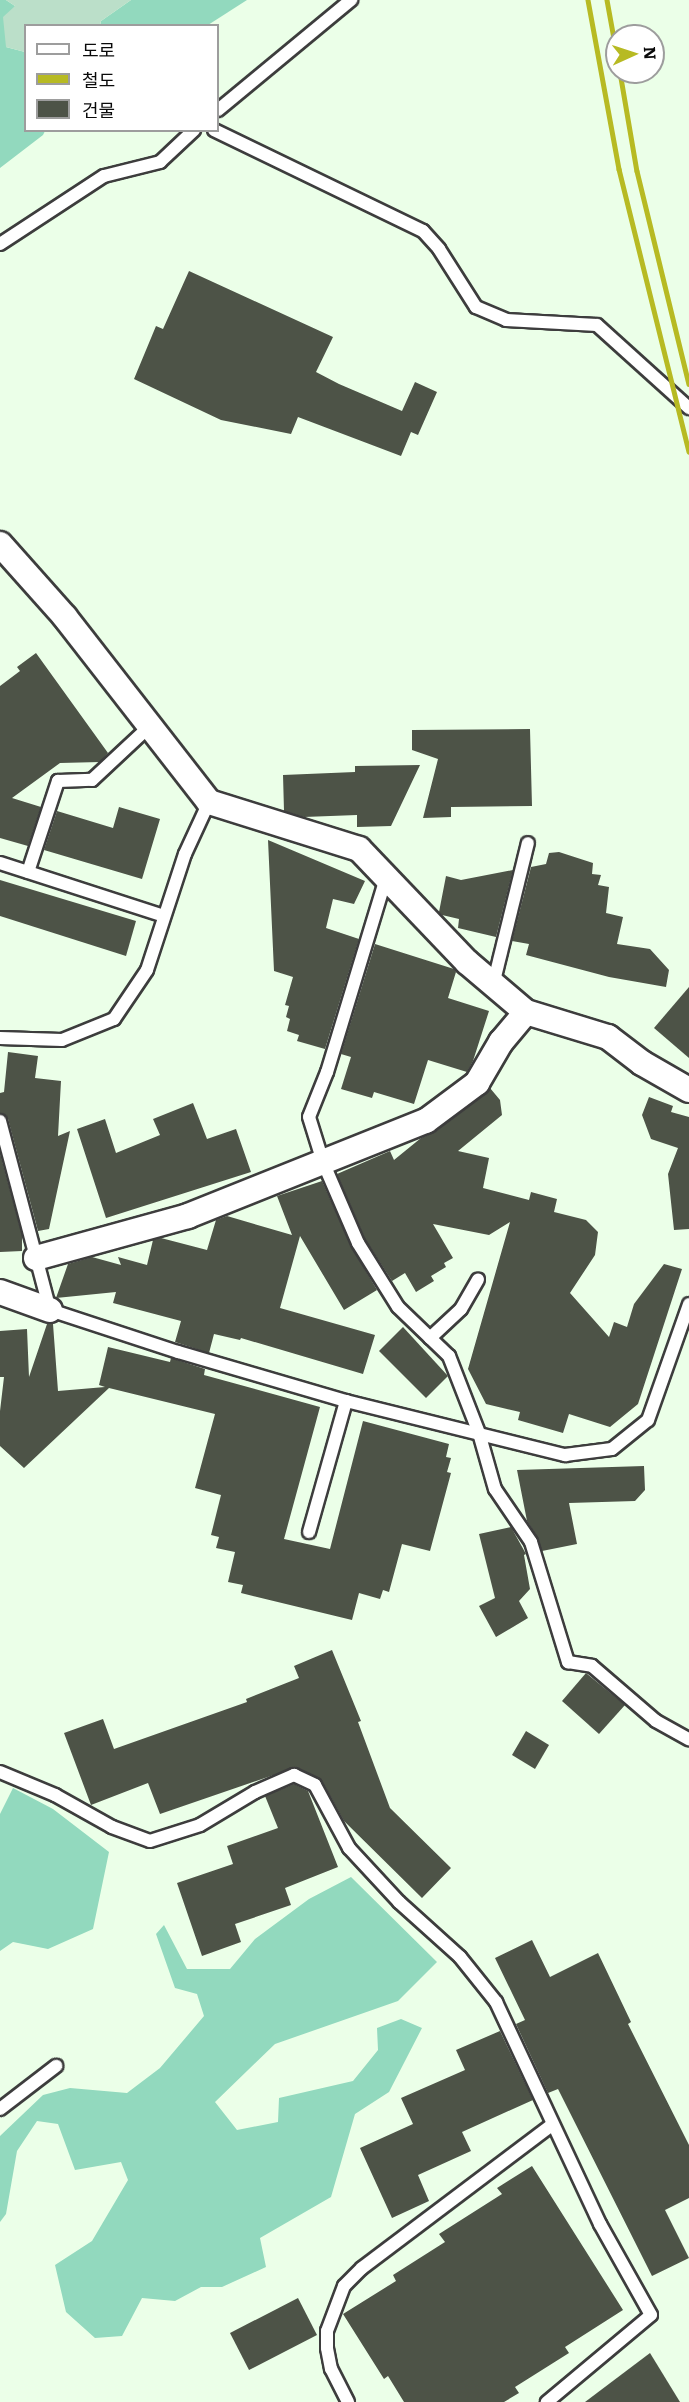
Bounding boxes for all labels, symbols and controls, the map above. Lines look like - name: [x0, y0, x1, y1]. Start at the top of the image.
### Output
- legend: [24, 24, 219, 132]
- north arrow: [605, 24, 665, 84]
- text: 도로: [82, 36, 115, 63]
- text: N: [639, 46, 663, 61]
- text: 철도: [82, 66, 115, 93]
- text: 건물: [82, 96, 115, 123]

